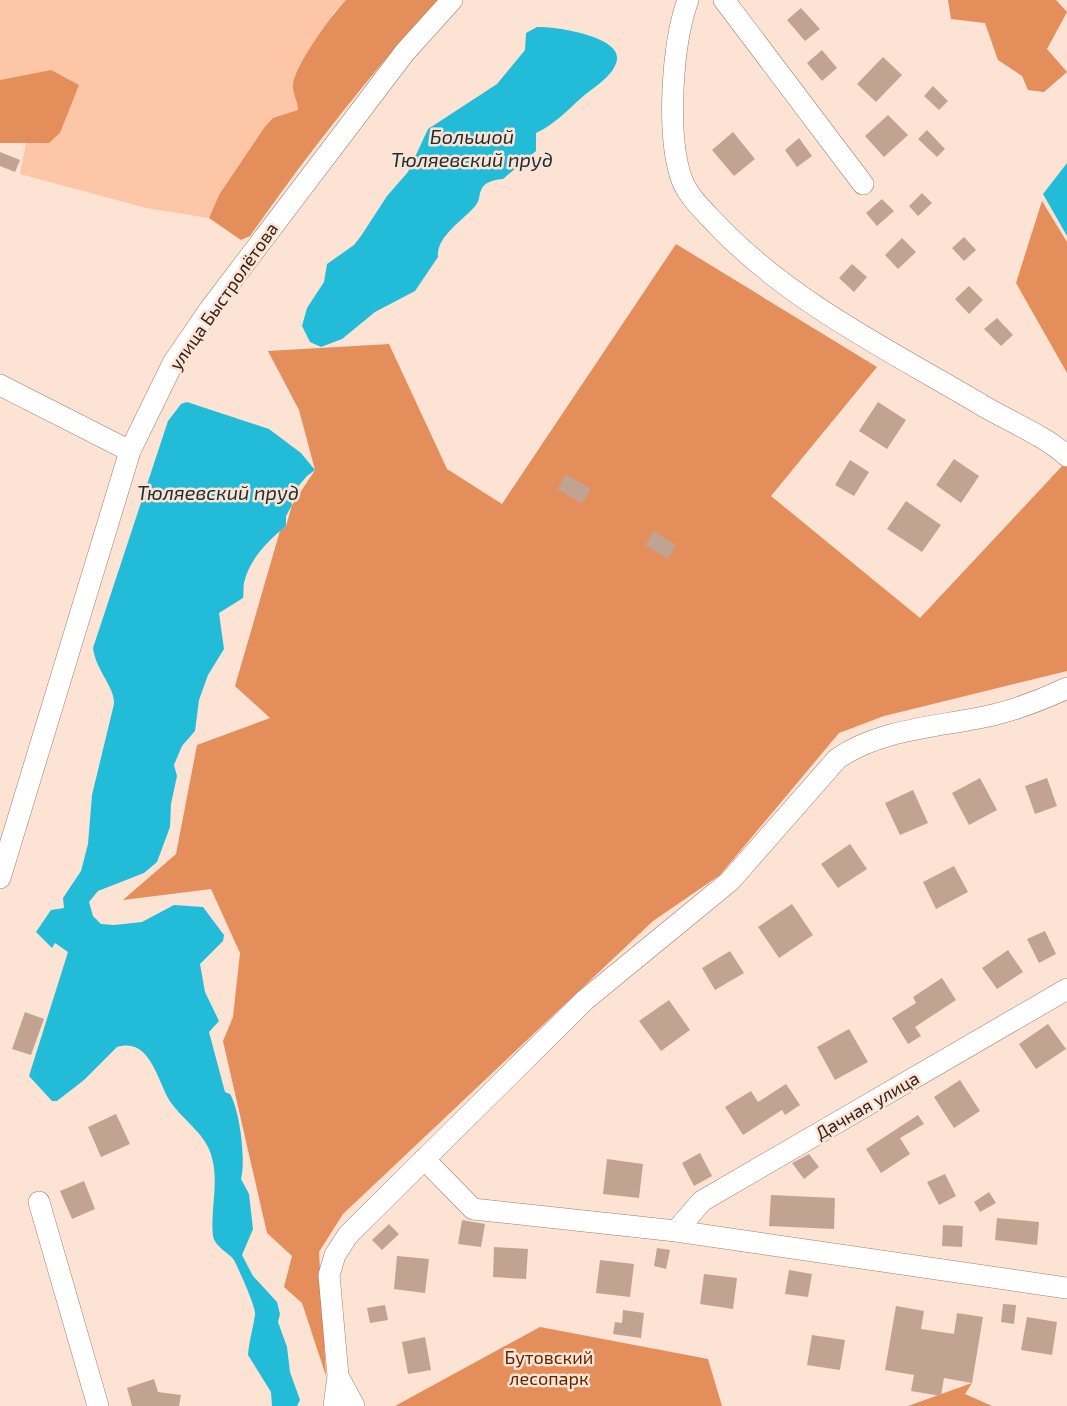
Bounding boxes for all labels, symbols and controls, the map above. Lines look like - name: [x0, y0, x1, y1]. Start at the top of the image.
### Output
- water label: Большой Тюляевский пруд: [391, 124, 553, 171]
- street label: улица Быстролётова: [164, 218, 282, 374]
- water label: Тюляевский пруд: [137, 480, 299, 504]
- street label: Дачная улица: [811, 1066, 923, 1144]
- park label: Бутовский лесопарк: [505, 1346, 593, 1389]

